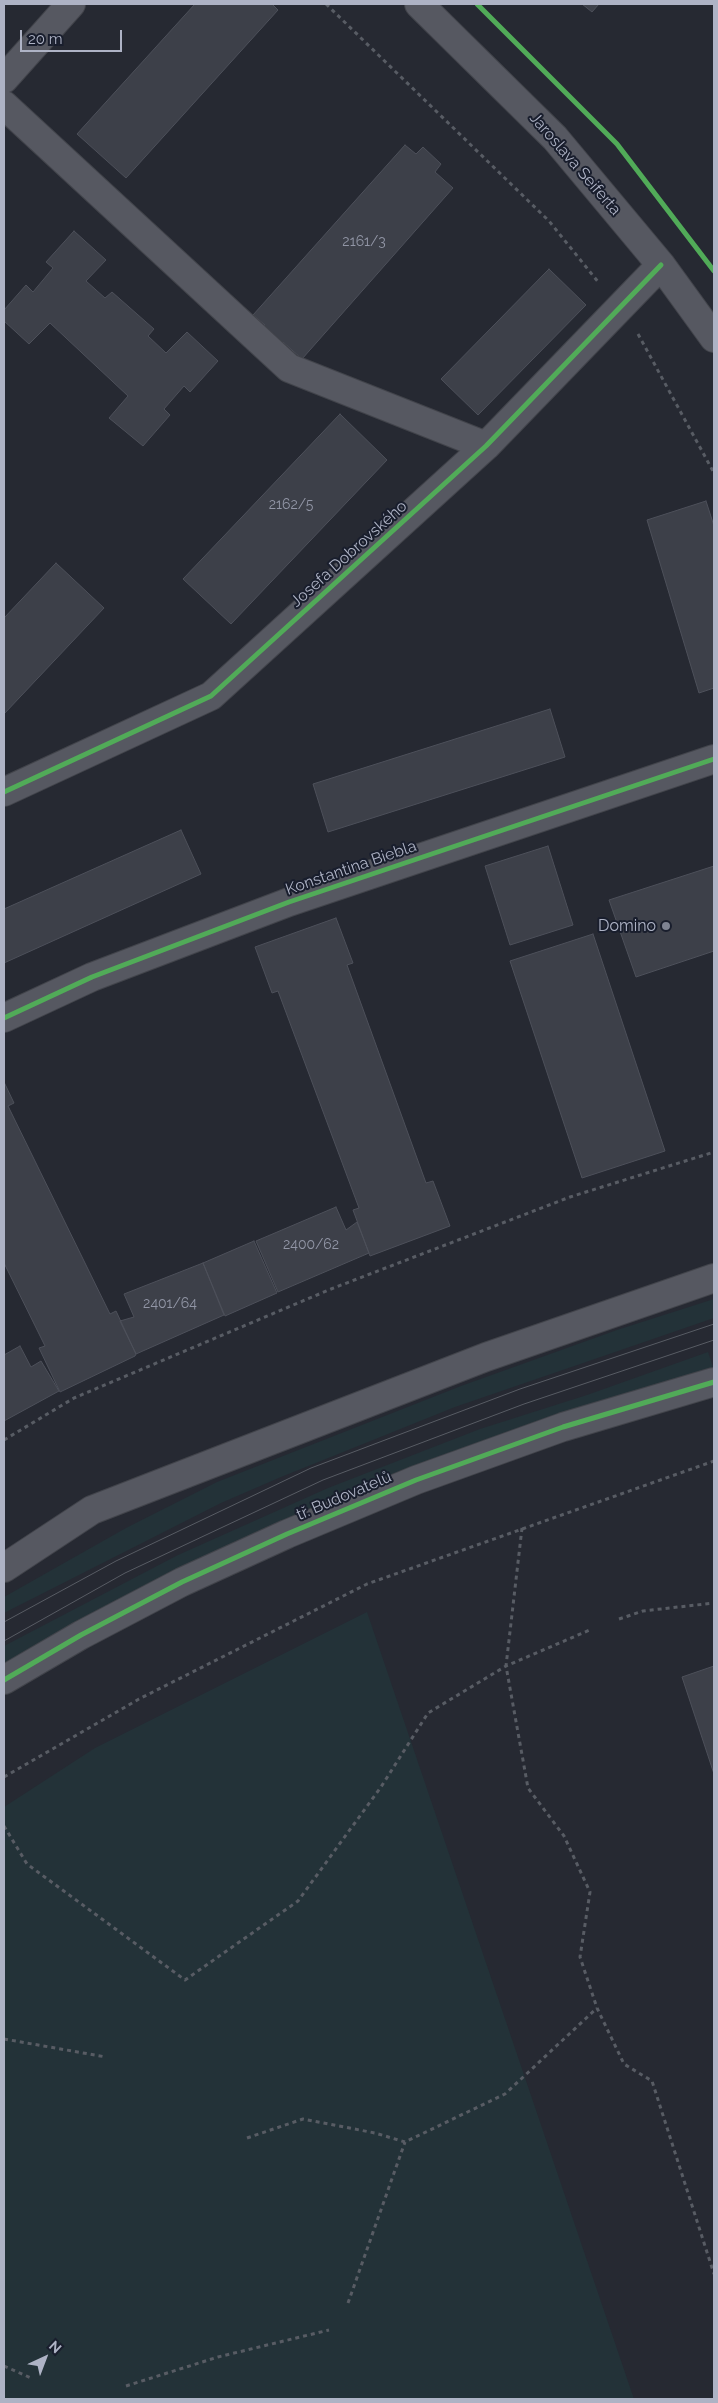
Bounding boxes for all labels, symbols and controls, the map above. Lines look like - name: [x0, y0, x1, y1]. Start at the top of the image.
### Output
- scale bar: [22, 20, 125, 52]
- text: 20 m: [28, 30, 63, 48]
- street label: Jaroslava Seiferta: [525, 109, 625, 219]
- house number: 2161/3: [342, 234, 386, 250]
- house number: 2162/5: [269, 497, 313, 513]
- street label: Josefa Dobrovského: [287, 497, 411, 611]
- street label: Konstantina Biebla: [283, 837, 419, 899]
- place label: Domino: [598, 916, 656, 936]
- marker: Domino: [660, 920, 672, 932]
- house number: 2400/62: [283, 1237, 339, 1253]
- house number: 2401/64: [143, 1296, 197, 1312]
- street label: tř. Budovatelů: [294, 1467, 394, 1525]
- north arrow: [20, 2333, 70, 2383]
- text: N: [46, 2338, 65, 2357]

